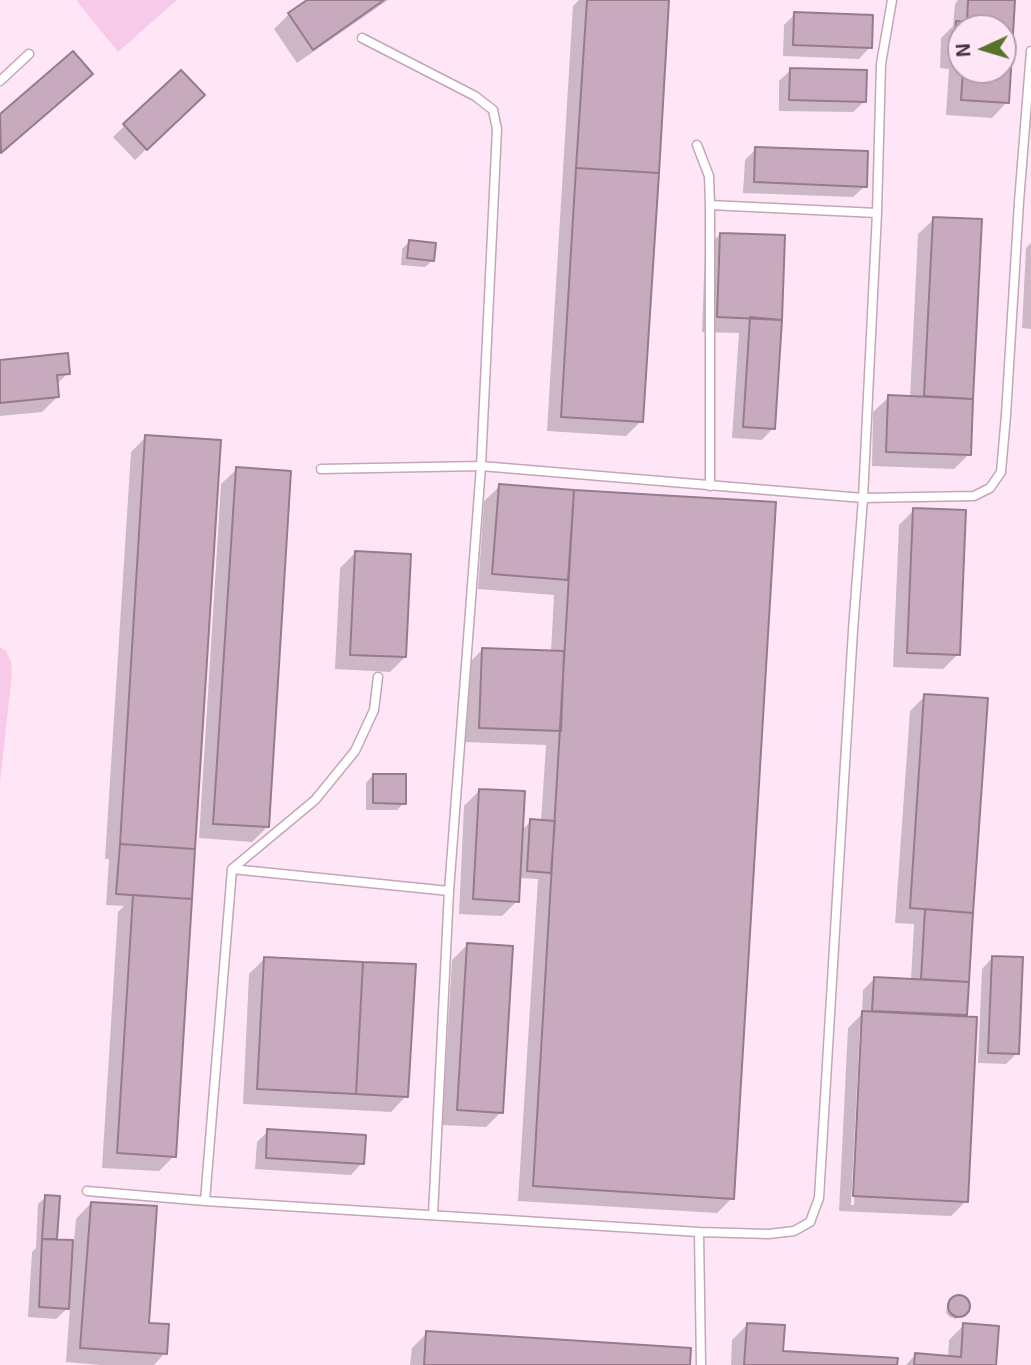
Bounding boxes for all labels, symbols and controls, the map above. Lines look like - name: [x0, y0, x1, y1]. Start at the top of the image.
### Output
- north arrow: [947, 14, 1017, 84]
- text: N: [951, 43, 974, 58]

